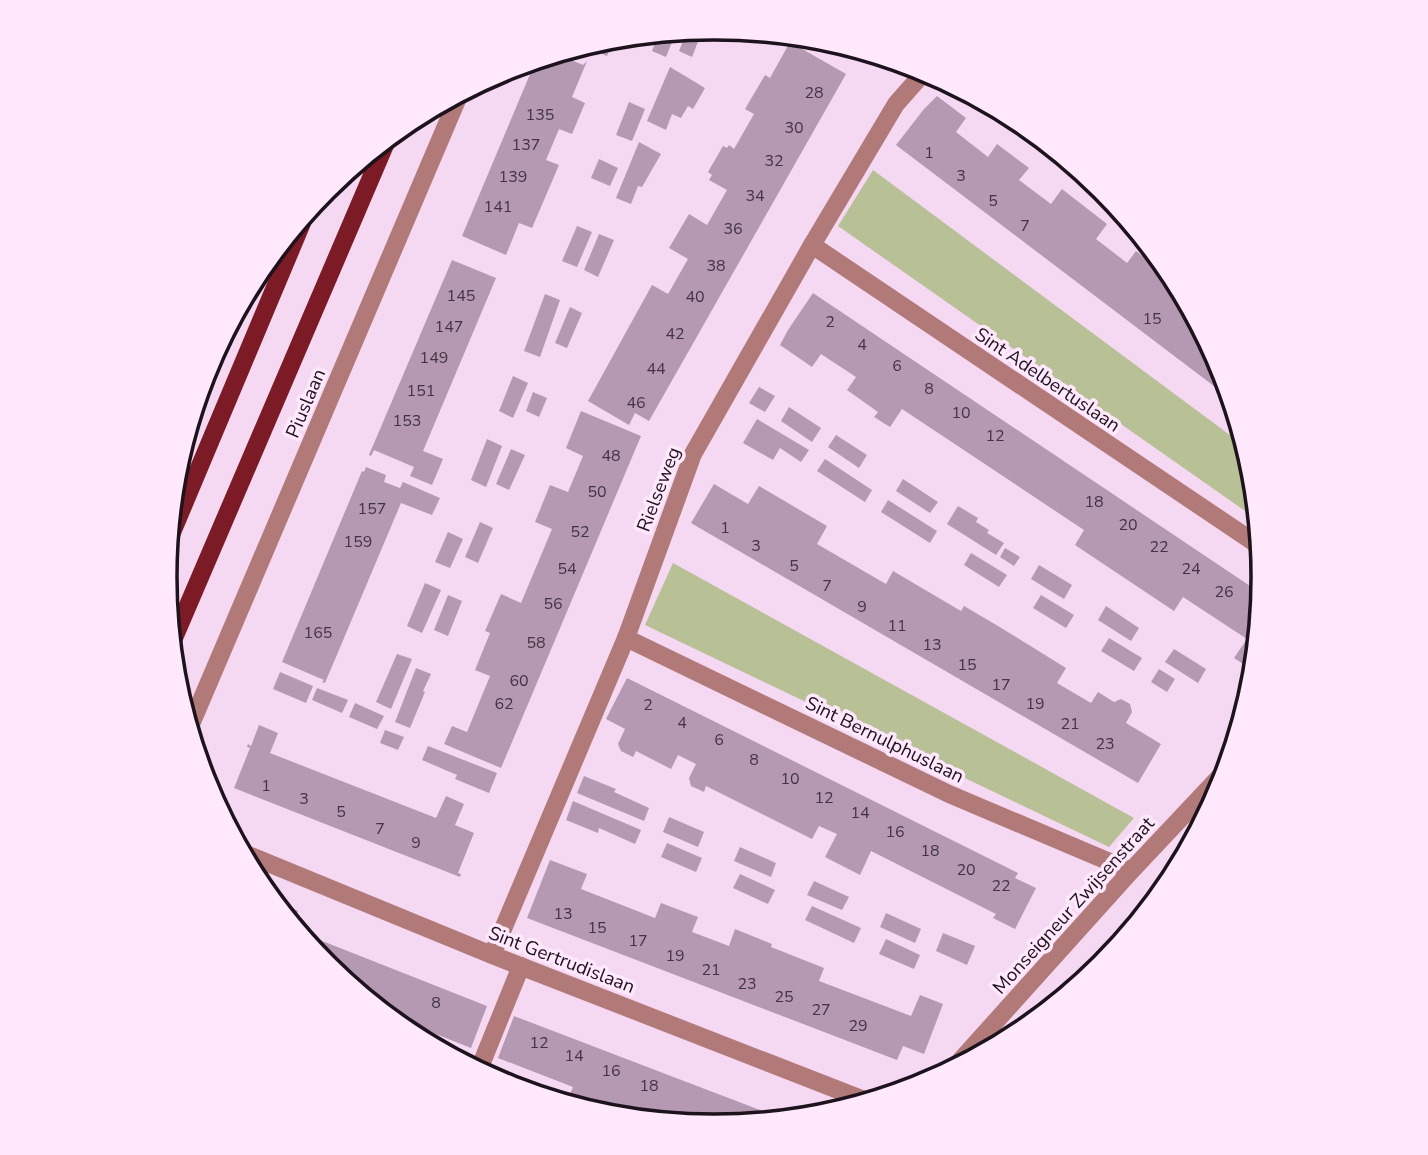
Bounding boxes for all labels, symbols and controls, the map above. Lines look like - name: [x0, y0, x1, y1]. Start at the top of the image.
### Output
- house number: 28: [804, 82, 824, 104]
- house number: 135: [526, 104, 554, 126]
- house number: 30: [784, 117, 804, 139]
- house number: 137: [512, 134, 540, 156]
- house number: 1: [924, 142, 934, 164]
- house number: 32: [764, 150, 784, 172]
- house number: 3: [956, 165, 966, 187]
- house number: 139: [499, 166, 527, 188]
- house number: 34: [745, 185, 765, 207]
- house number: 5: [988, 190, 998, 212]
- house number: 141: [484, 196, 512, 218]
- house number: 7: [1020, 215, 1030, 237]
- house number: 36: [723, 218, 743, 240]
- house number: 38: [706, 255, 726, 277]
- house number: 145: [447, 285, 475, 307]
- house number: 40: [685, 286, 705, 308]
- house number: 15: [1142, 308, 1162, 330]
- house number: 2: [825, 311, 835, 333]
- house number: 147: [435, 316, 463, 338]
- street label: Sint Adelbertuslaan: [970, 321, 1125, 438]
- house number: 42: [665, 323, 685, 345]
- house number: 4: [857, 334, 867, 356]
- house number: 149: [420, 347, 448, 369]
- house number: 6: [892, 355, 902, 377]
- house number: 44: [646, 358, 666, 380]
- street label: Piuslaan: [280, 365, 332, 442]
- house number: 8: [924, 378, 934, 400]
- house number: 151: [407, 380, 435, 402]
- house number: 46: [626, 392, 646, 414]
- house number: 10: [951, 402, 971, 424]
- house number: 153: [393, 410, 421, 432]
- house number: 12: [985, 425, 1005, 447]
- street label: Rielseweg: [631, 443, 687, 536]
- house number: 48: [601, 445, 621, 467]
- house number: 50: [587, 481, 607, 503]
- house number: 18: [1084, 491, 1104, 513]
- house number: 157: [358, 498, 386, 520]
- house number: 20: [1118, 514, 1138, 536]
- house number: 1: [720, 517, 730, 539]
- house number: 52: [570, 521, 590, 543]
- house number: 159: [344, 531, 372, 553]
- house number: 3: [751, 535, 761, 557]
- house number: 22: [1149, 536, 1169, 558]
- house number: 5: [789, 555, 799, 577]
- house number: 54: [557, 558, 577, 580]
- house number: 24: [1181, 558, 1201, 580]
- house number: 7: [822, 575, 832, 597]
- house number: 26: [1214, 581, 1234, 603]
- house number: 56: [543, 593, 563, 615]
- house number: 9: [857, 596, 867, 618]
- house number: 11: [887, 615, 907, 637]
- house number: 165: [304, 622, 332, 644]
- house number: 58: [526, 632, 546, 654]
- house number: 13: [922, 634, 942, 656]
- house number: 15: [957, 654, 977, 676]
- house number: 60: [509, 670, 529, 692]
- house number: 17: [991, 674, 1011, 696]
- street label: Sint Bernulphuslaan: [801, 690, 968, 790]
- house number: 62: [494, 693, 514, 715]
- house number: 19: [1025, 693, 1045, 715]
- house number: 2: [643, 694, 653, 716]
- house number: 4: [677, 712, 687, 734]
- house number: 21: [1060, 713, 1080, 735]
- house number: 6: [714, 729, 724, 751]
- house number: 23: [1095, 733, 1115, 755]
- house number: 8: [749, 749, 759, 771]
- house number: 10: [780, 768, 800, 790]
- house number: 1: [261, 775, 271, 797]
- house number: 12: [814, 787, 834, 809]
- house number: 3: [299, 788, 309, 810]
- house number: 5: [336, 801, 346, 823]
- house number: 14: [850, 802, 870, 824]
- street label: Monseigneur Zwijsenstraat: [987, 811, 1161, 1000]
- house number: 7: [375, 818, 385, 840]
- house number: 16: [885, 821, 905, 843]
- house number: 9: [411, 832, 421, 854]
- house number: 18: [920, 840, 940, 862]
- house number: 20: [956, 859, 976, 881]
- house number: 22: [991, 875, 1011, 897]
- house number: 13: [553, 903, 573, 925]
- house number: 15: [587, 917, 607, 939]
- street label: Sint Gertrudislaan: [485, 920, 639, 1000]
- house number: 17: [628, 930, 648, 952]
- house number: 19: [665, 945, 685, 967]
- house number: 21: [701, 959, 721, 981]
- house number: 23: [737, 973, 757, 995]
- house number: 25: [774, 986, 794, 1008]
- house number: 8: [431, 992, 441, 1014]
- house number: 27: [811, 999, 831, 1021]
- house number: 29: [848, 1015, 868, 1037]
- house number: 12: [529, 1032, 549, 1054]
- house number: 14: [564, 1045, 584, 1067]
- house number: 16: [601, 1060, 621, 1082]
- house number: 18: [639, 1075, 659, 1097]

